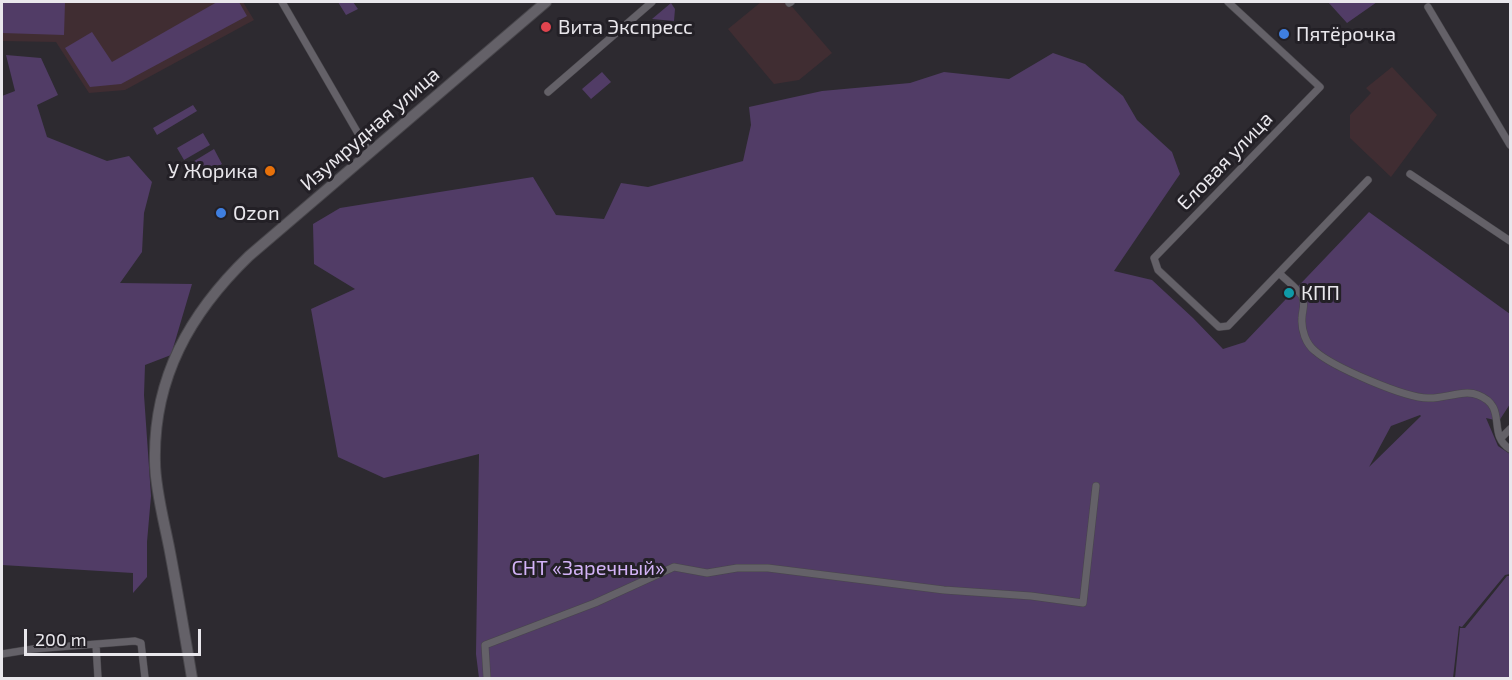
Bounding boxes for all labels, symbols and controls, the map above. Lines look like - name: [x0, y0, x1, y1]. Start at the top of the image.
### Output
- place label: Вита Экспресс: [558, 15, 693, 39]
- marker: Вита Экспресс: [539, 20, 553, 34]
- place label: Пятёрочка: [1296, 22, 1396, 46]
- marker: Пятёрочка: [1277, 27, 1291, 41]
- street label: Изумрудная улица: [296, 62, 444, 196]
- street label: Еловая улица: [1172, 107, 1278, 215]
- place label: У Жорика: [168, 159, 258, 183]
- marker: У Жорика: [263, 164, 277, 178]
- place label: Ozon: [233, 201, 280, 225]
- marker: Ozon: [214, 206, 228, 220]
- place label: КПП: [1301, 281, 1340, 305]
- marker: КПП: [1282, 286, 1296, 300]
- park label: СНТ «Заречный»: [511, 556, 665, 580]
- scale bar: [27, 617, 204, 655]
- text: 200 m: [35, 628, 87, 650]

